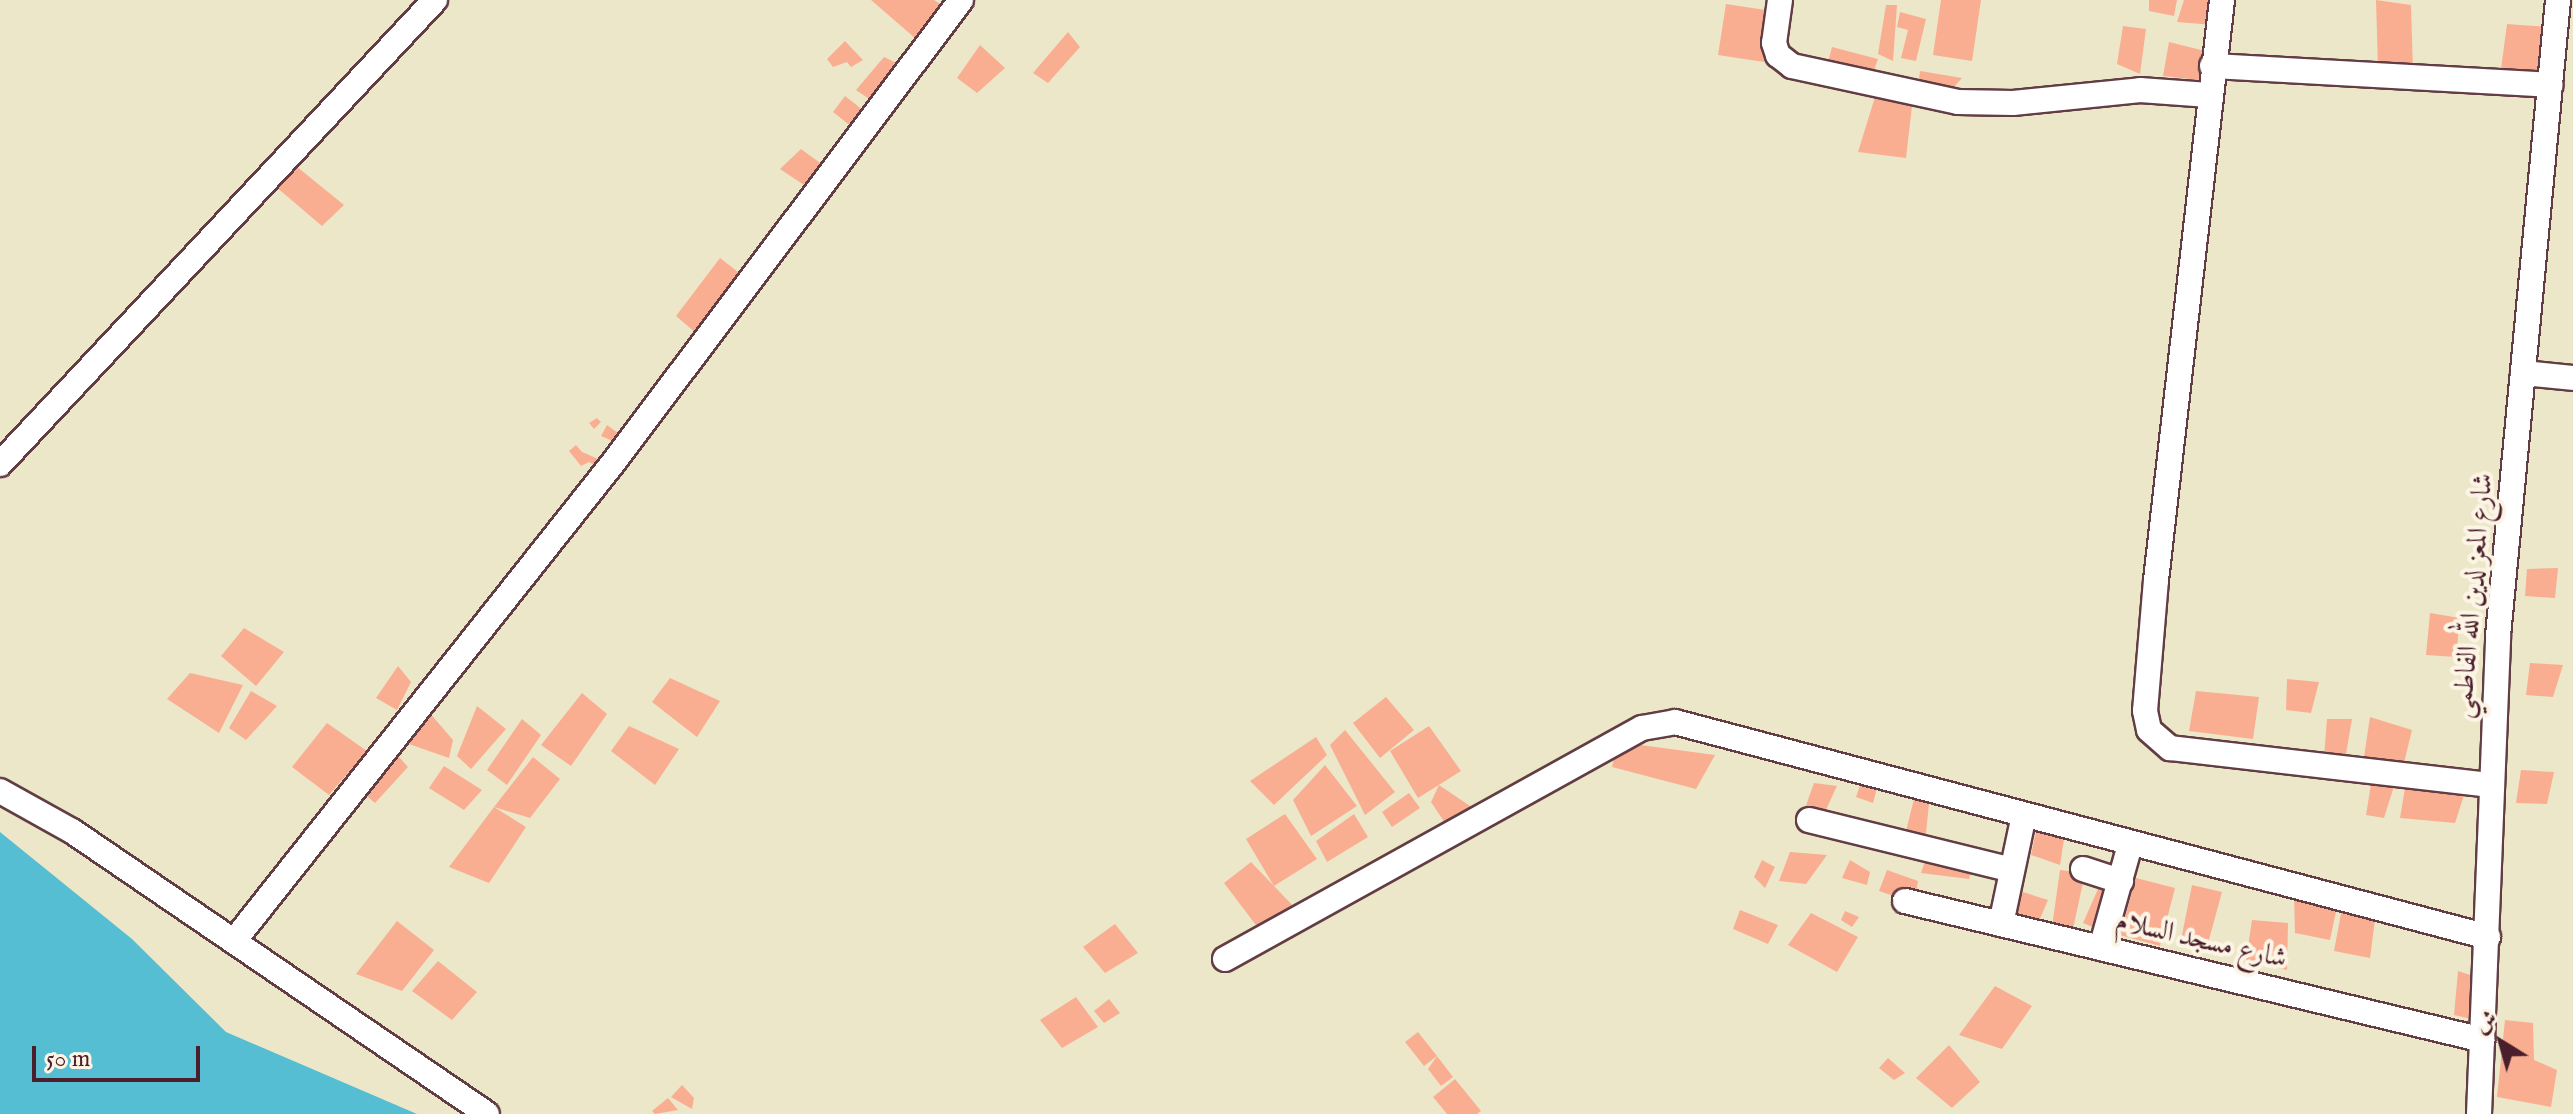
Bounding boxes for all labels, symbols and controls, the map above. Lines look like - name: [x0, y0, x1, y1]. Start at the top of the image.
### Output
- street label: شارع المعز لدين الله الفاطمي: [2447, 472, 2501, 720]
- street label: شارع مسجد السلام: [2112, 905, 2290, 977]
- north arrow: [2461, 1002, 2541, 1082]
- text: ش: [2469, 1005, 2504, 1041]
- scale bar: [36, 1030, 204, 1080]
- text: 50 m: [46, 1044, 90, 1075]

